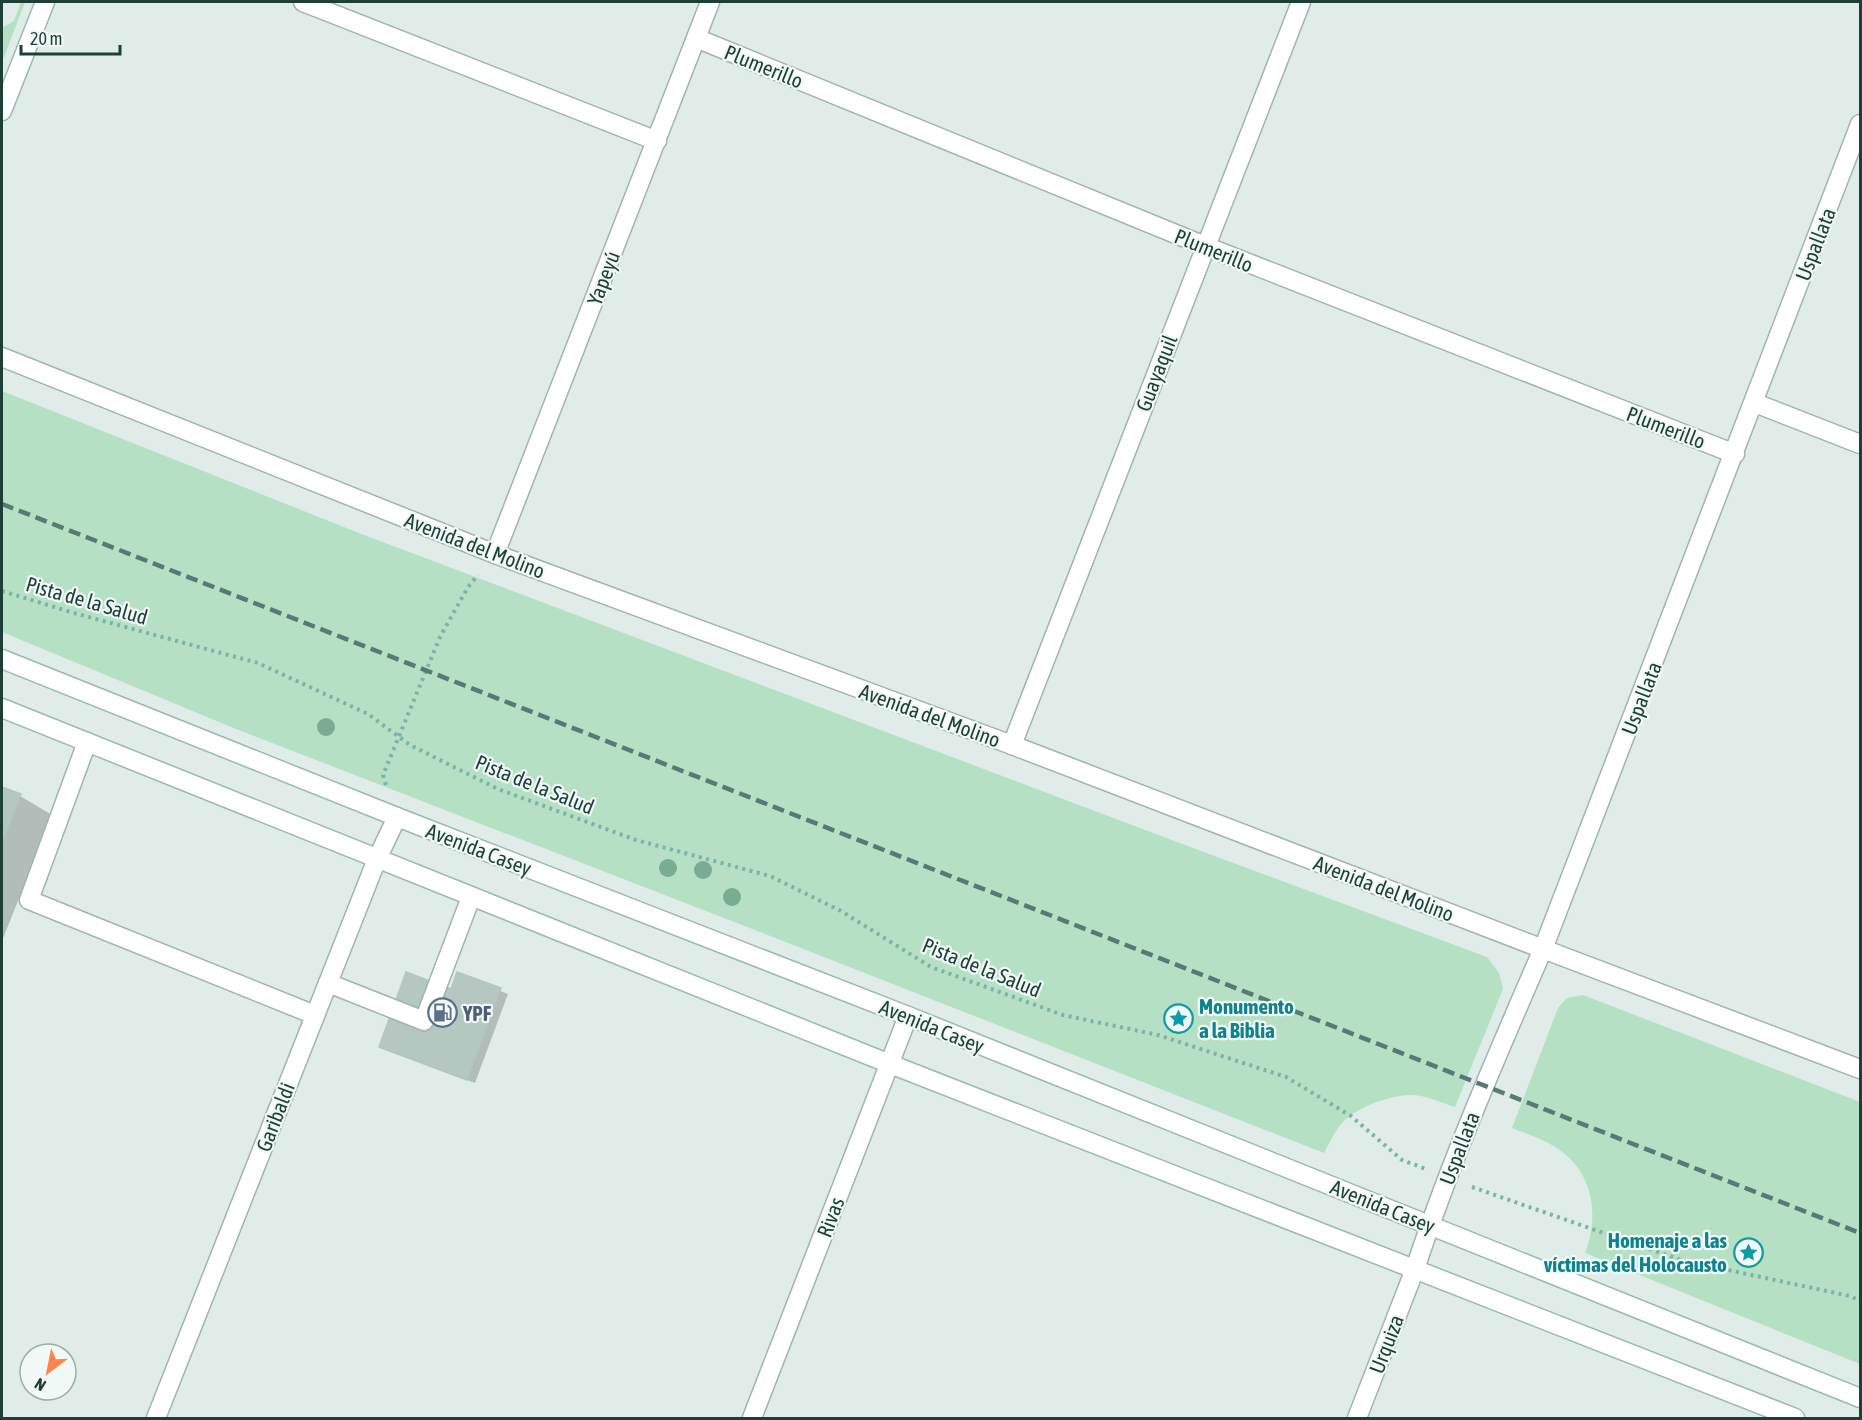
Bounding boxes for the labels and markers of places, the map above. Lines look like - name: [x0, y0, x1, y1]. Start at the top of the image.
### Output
- place label: Monumento a la Biblia: [1199, 994, 1294, 1042]
- fuel station icon: YPF: [426, 997, 458, 1029]
- place label: YPF: [462, 1001, 492, 1025]
- place icon: Monumento a la Biblia: [1162, 1002, 1194, 1034]
- place label: Homenaje a las víctimas del Holocausto: [1544, 1228, 1728, 1276]
- place icon: Homenaje a las víctimas del Holocausto: [1732, 1236, 1764, 1268]

